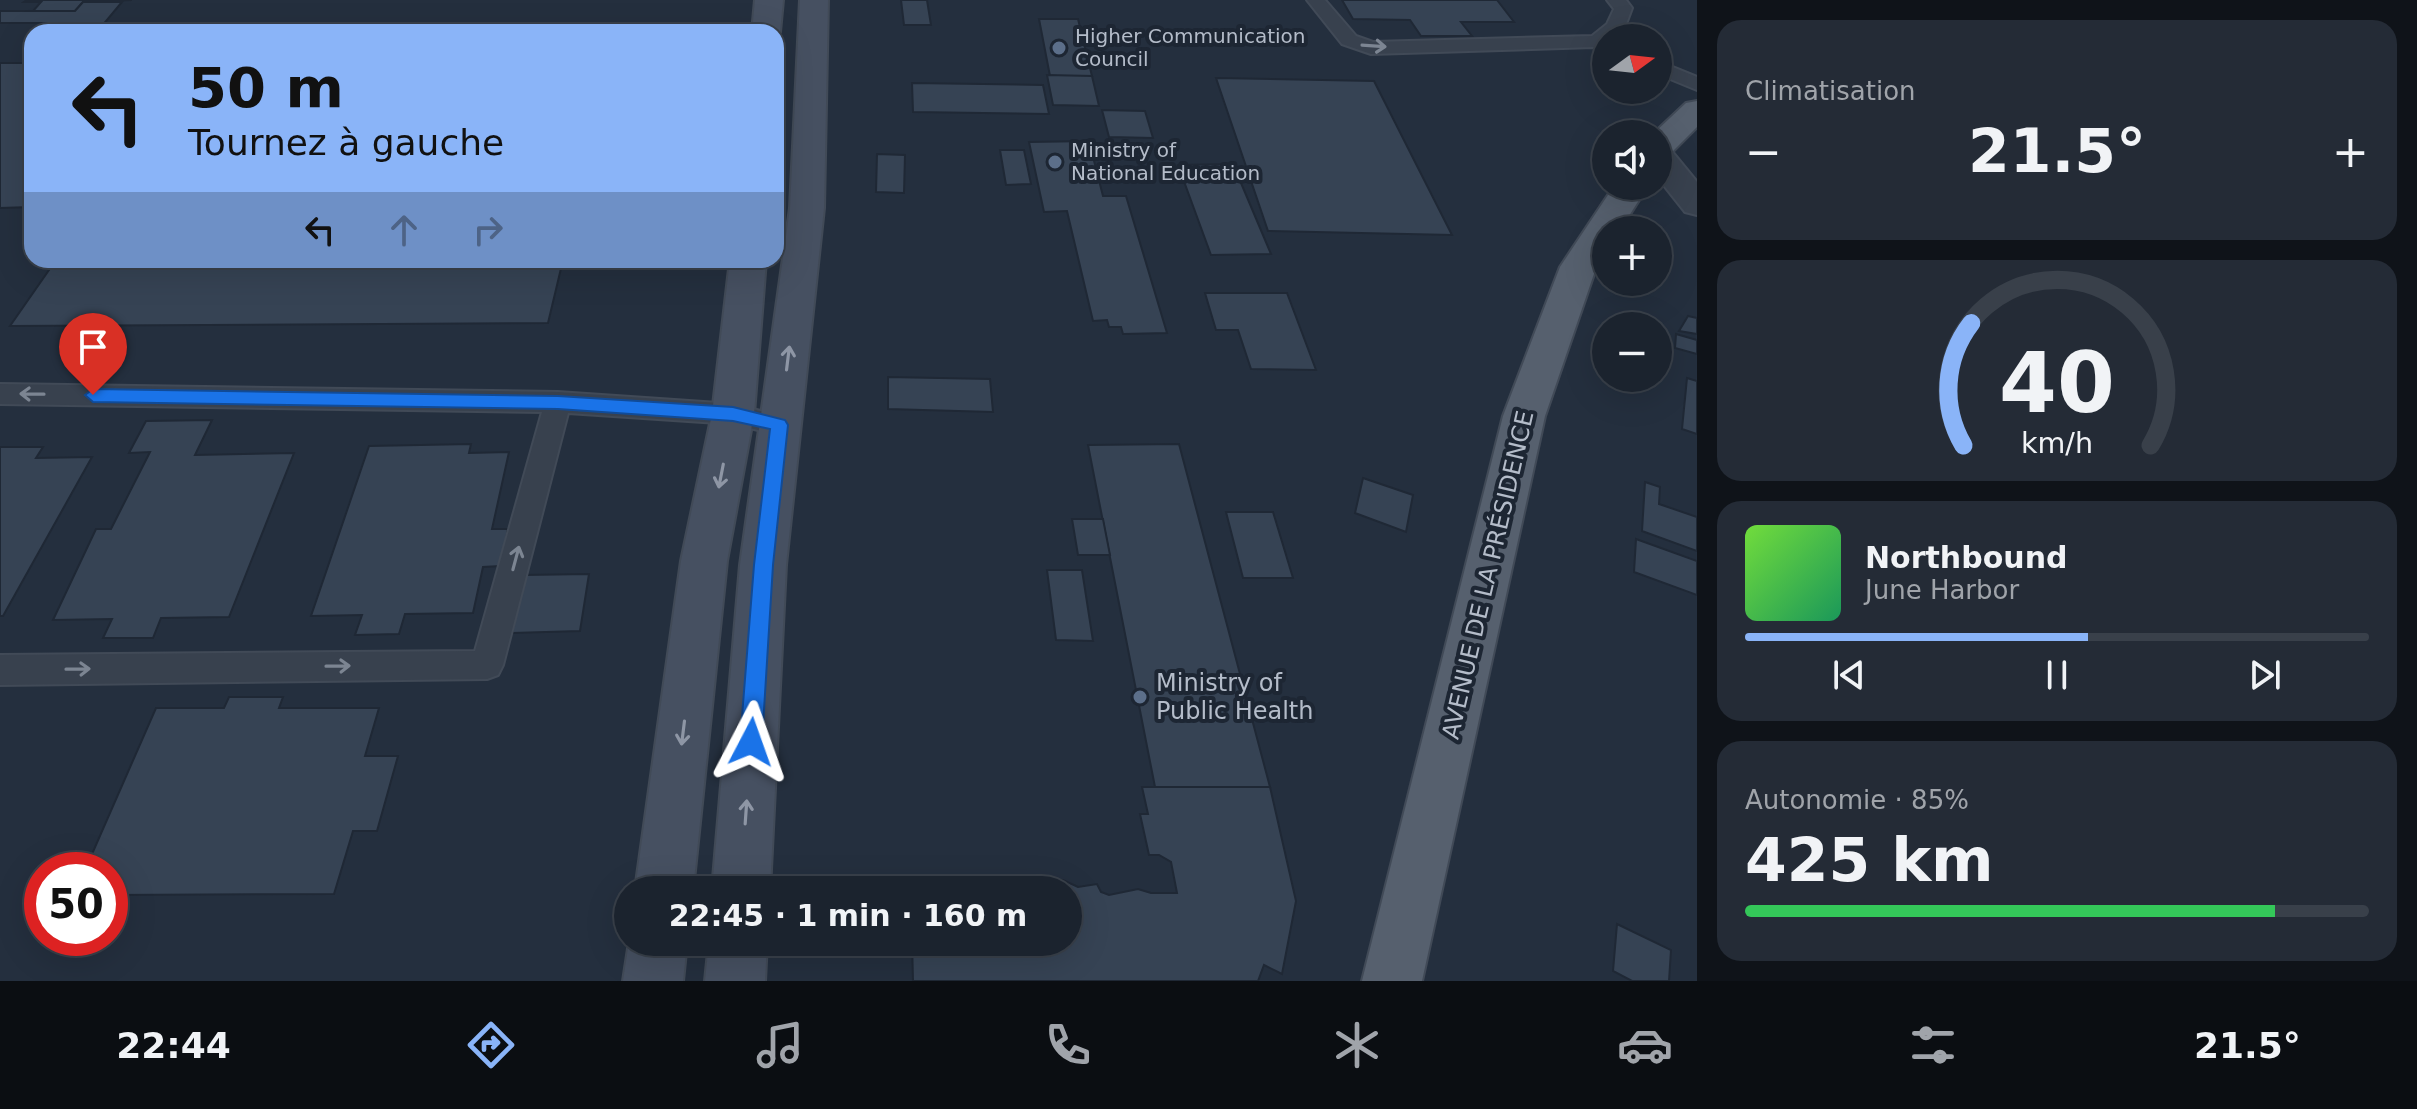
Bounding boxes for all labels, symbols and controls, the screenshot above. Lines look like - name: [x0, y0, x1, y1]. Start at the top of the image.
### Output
- place label: Higher Communication Council: [1075, 24, 1306, 71]
- north arrow: [1592, 24, 1672, 104]
- map controls: [1592, 24, 1672, 392]
- marker: Higher Communication Council: [1050, 39, 1068, 57]
- one-way arrow: [1360, 39, 1387, 54]
- text: 50 m: [188, 55, 344, 120]
- icon: left: [56, 56, 160, 160]
- text: Climatisation: [1745, 76, 1916, 106]
- text: 21.5°: [1968, 116, 2146, 186]
- button: sound: [1592, 120, 1672, 200]
- text: Tournez à gauche: [188, 122, 504, 163]
- text: −: [1745, 126, 1782, 177]
- text: +: [2332, 126, 2369, 177]
- place label: Ministry of National Education: [1071, 138, 1260, 185]
- marker: Ministry of National Education: [1046, 153, 1064, 171]
- icon: left: [298, 208, 342, 252]
- icon: ahead: [382, 208, 426, 252]
- icon: right: [466, 208, 510, 252]
- button: +: [1592, 216, 1672, 296]
- button: −: [1592, 312, 1672, 392]
- pin: [59, 313, 127, 395]
- icon: arrive: [71, 325, 115, 369]
- text: 40: [1999, 335, 2115, 432]
- one-way arrow: [780, 345, 795, 372]
- one-way arrow: [19, 386, 46, 402]
- street label: AVENUE DE LA PRÉSIDENCE: [1436, 408, 1539, 742]
- text: km/h: [2021, 427, 2093, 461]
- one-way arrow: [713, 463, 728, 488]
- text: Northbound: [1865, 540, 2068, 575]
- one-way arrow: [509, 545, 524, 571]
- text: June Harbor: [1865, 575, 2019, 605]
- icon: previous: [1827, 653, 1871, 697]
- icon: pause: [2035, 653, 2079, 697]
- icon: next: [2243, 653, 2287, 697]
- one-way arrow: [324, 659, 351, 674]
- one-way arrow: [64, 661, 91, 677]
- place label: Ministry of Public Health: [1156, 669, 1313, 725]
- marker: Ministry of Public Health: [1131, 688, 1149, 706]
- position arrow: [709, 700, 793, 784]
- one-way arrow: [676, 719, 691, 746]
- text: Autonomie · 85%: [1745, 785, 1969, 815]
- one-way arrow: [739, 799, 754, 826]
- text: 425 km: [1745, 825, 1994, 895]
- speed limit sign: 50: [24, 852, 128, 956]
- text: 22:45 · 1 min · 160 m: [669, 898, 1027, 933]
- icon: directions: [463, 1017, 519, 1073]
- icon: music: [752, 1017, 808, 1073]
- icon: phone: [1040, 1017, 1096, 1073]
- icon: climate: [1329, 1017, 1385, 1073]
- icon: car: [1617, 1017, 1673, 1073]
- icon: filters: [1905, 1017, 1961, 1073]
- text: 22:44: [116, 1025, 231, 1066]
- text: 21.5°: [2194, 1025, 2301, 1066]

